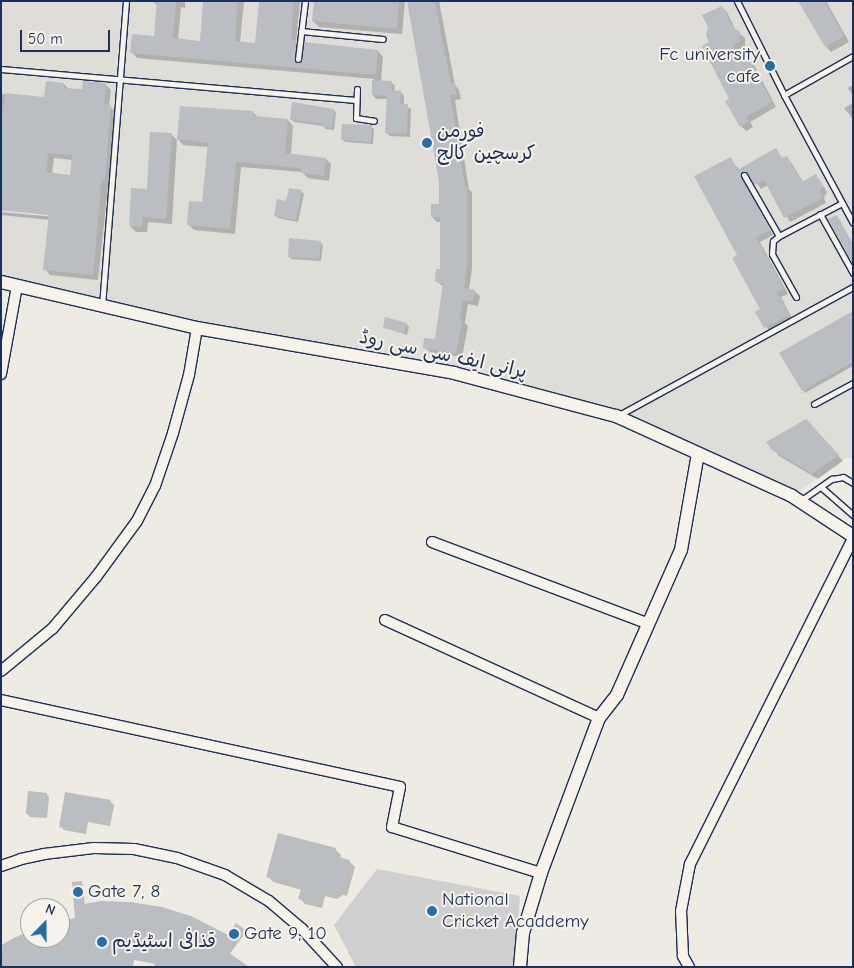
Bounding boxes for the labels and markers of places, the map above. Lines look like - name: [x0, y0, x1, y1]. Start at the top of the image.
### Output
- place label: Fc university cafe: [659, 44, 760, 88]
- marker: Fc university cafe: [764, 60, 776, 72]
- place label: فورمن کرسچین کالج: [437, 121, 535, 165]
- marker: فورمن کرسچین کالج: [421, 137, 433, 149]
- place label: Gate 7, 8: [88, 881, 160, 903]
- marker: Gate 7, 8: [72, 886, 84, 898]
- place label: National Cricket Acaddemy: [442, 889, 589, 933]
- marker: National Cricket Acaddemy: [426, 905, 438, 917]
- place label: Gate 9, 10: [244, 923, 327, 945]
- marker: Gate 9, 10: [228, 928, 240, 940]
- place label: قذافی اسٹیڈیم: [112, 931, 216, 953]
- marker: قذافی اسٹیڈیم: [96, 936, 108, 948]

